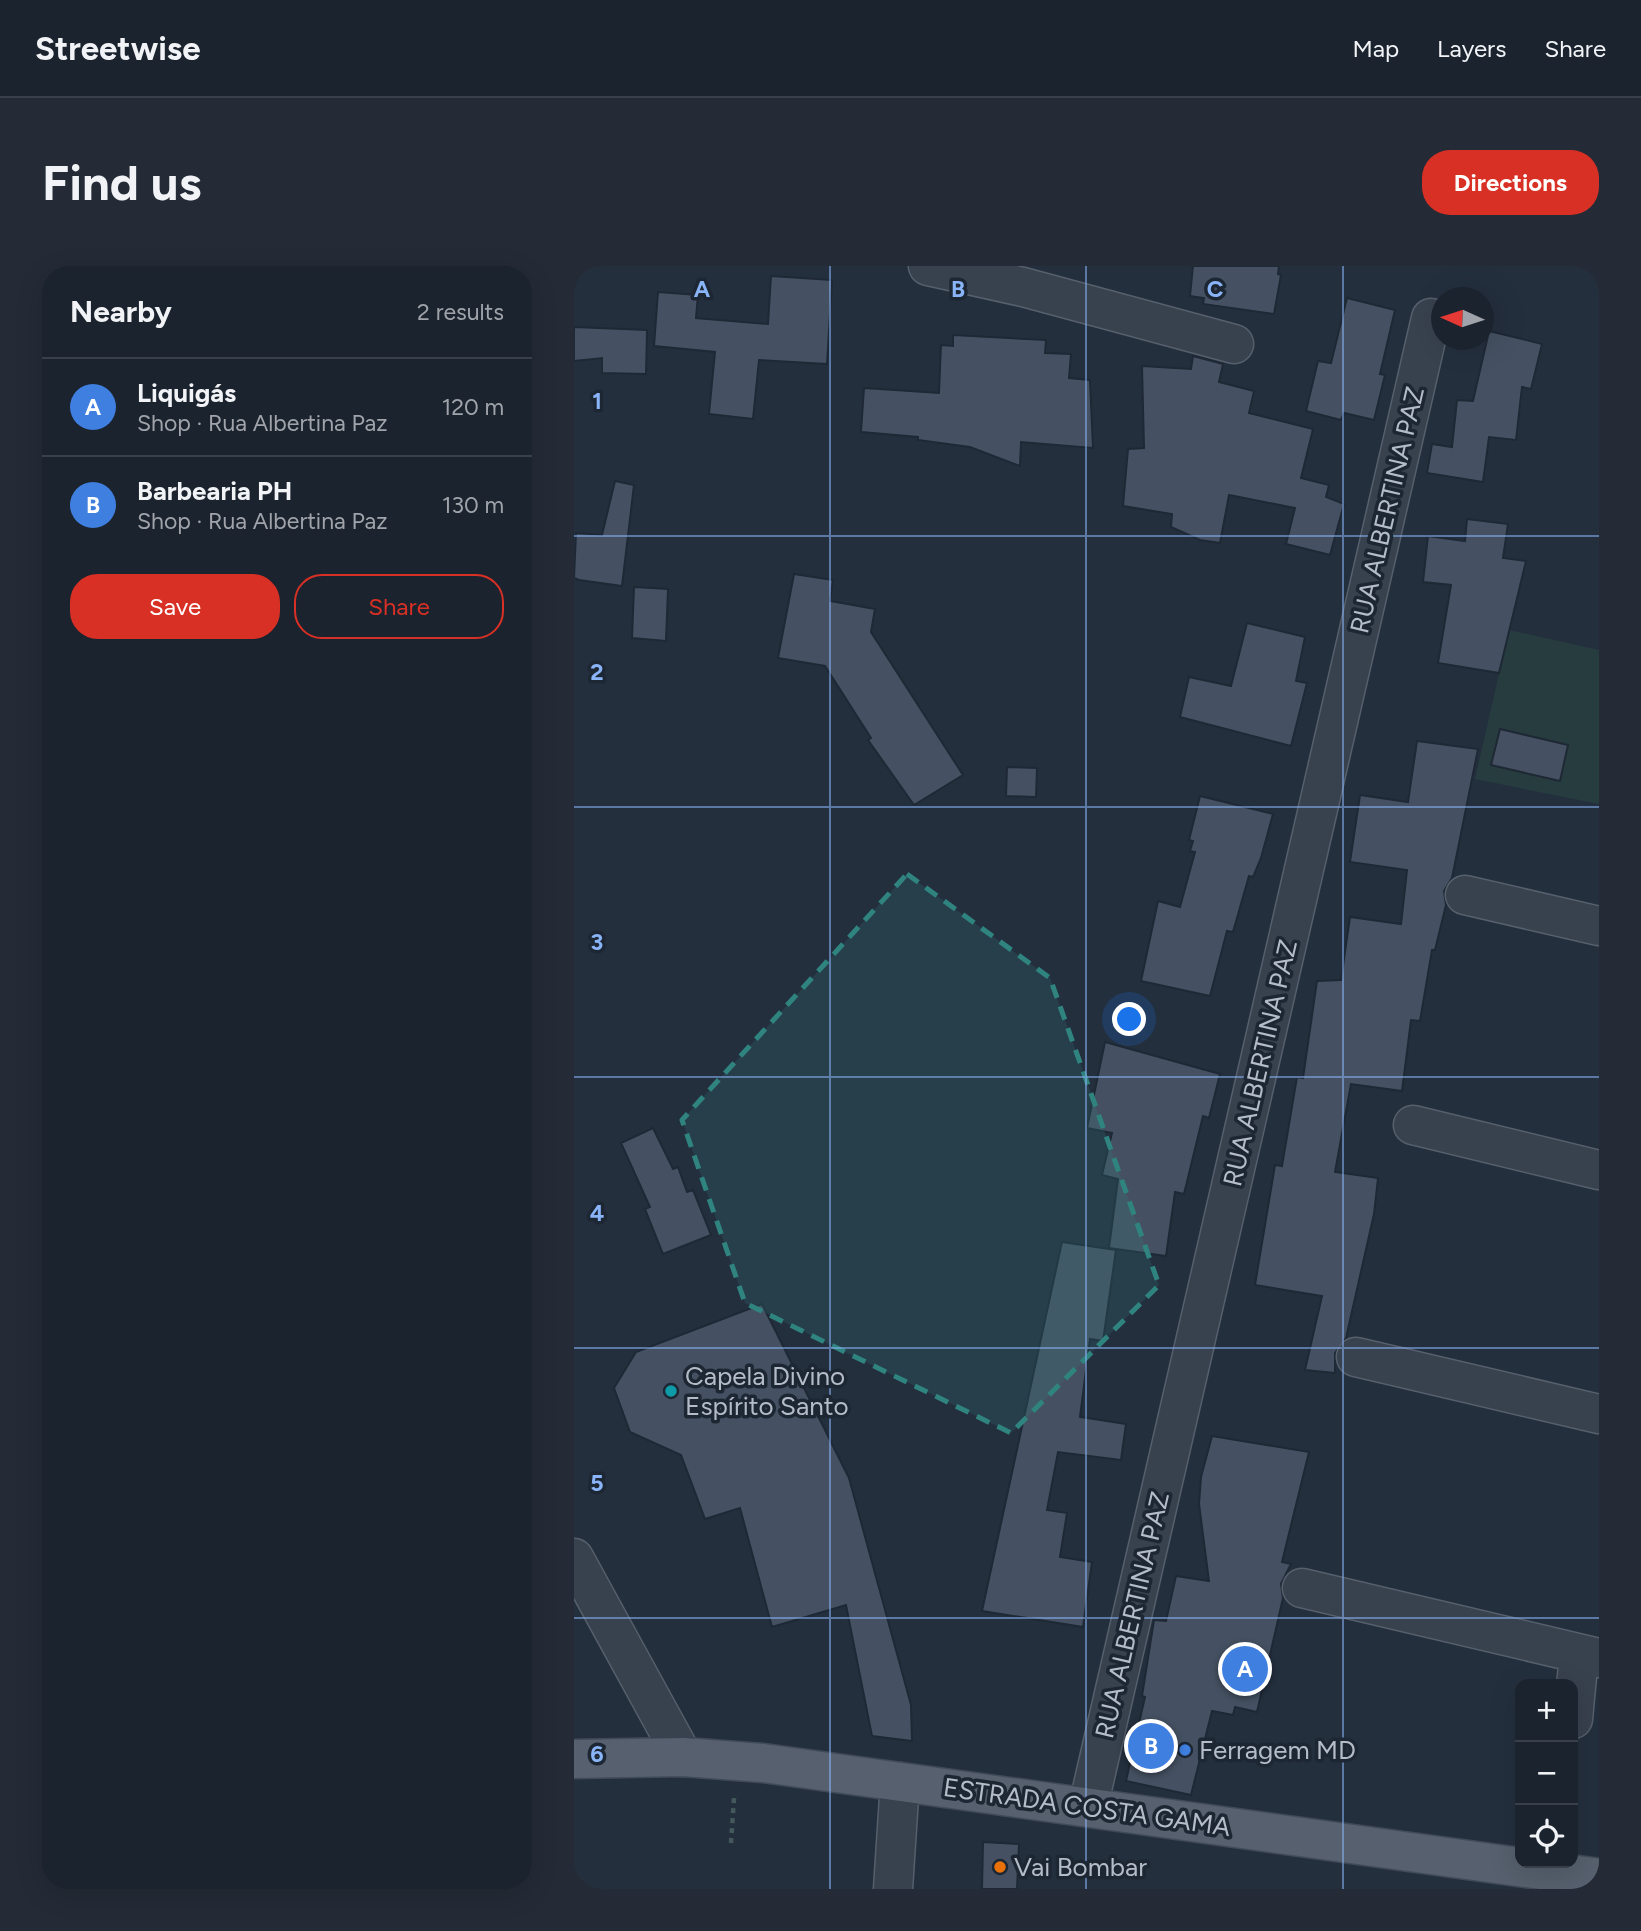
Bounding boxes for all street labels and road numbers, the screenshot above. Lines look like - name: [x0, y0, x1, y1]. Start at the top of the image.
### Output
- street label: RUA ALBERTINA PAZ: [1343, 384, 1431, 636]
- street label: RUA ALBERTINA PAZ: [1216, 937, 1304, 1189]
- street label: RUA ALBERTINA PAZ: [1088, 1489, 1176, 1741]
- street label: ESTRADA COSTA GAMA: [941, 1771, 1233, 1843]

